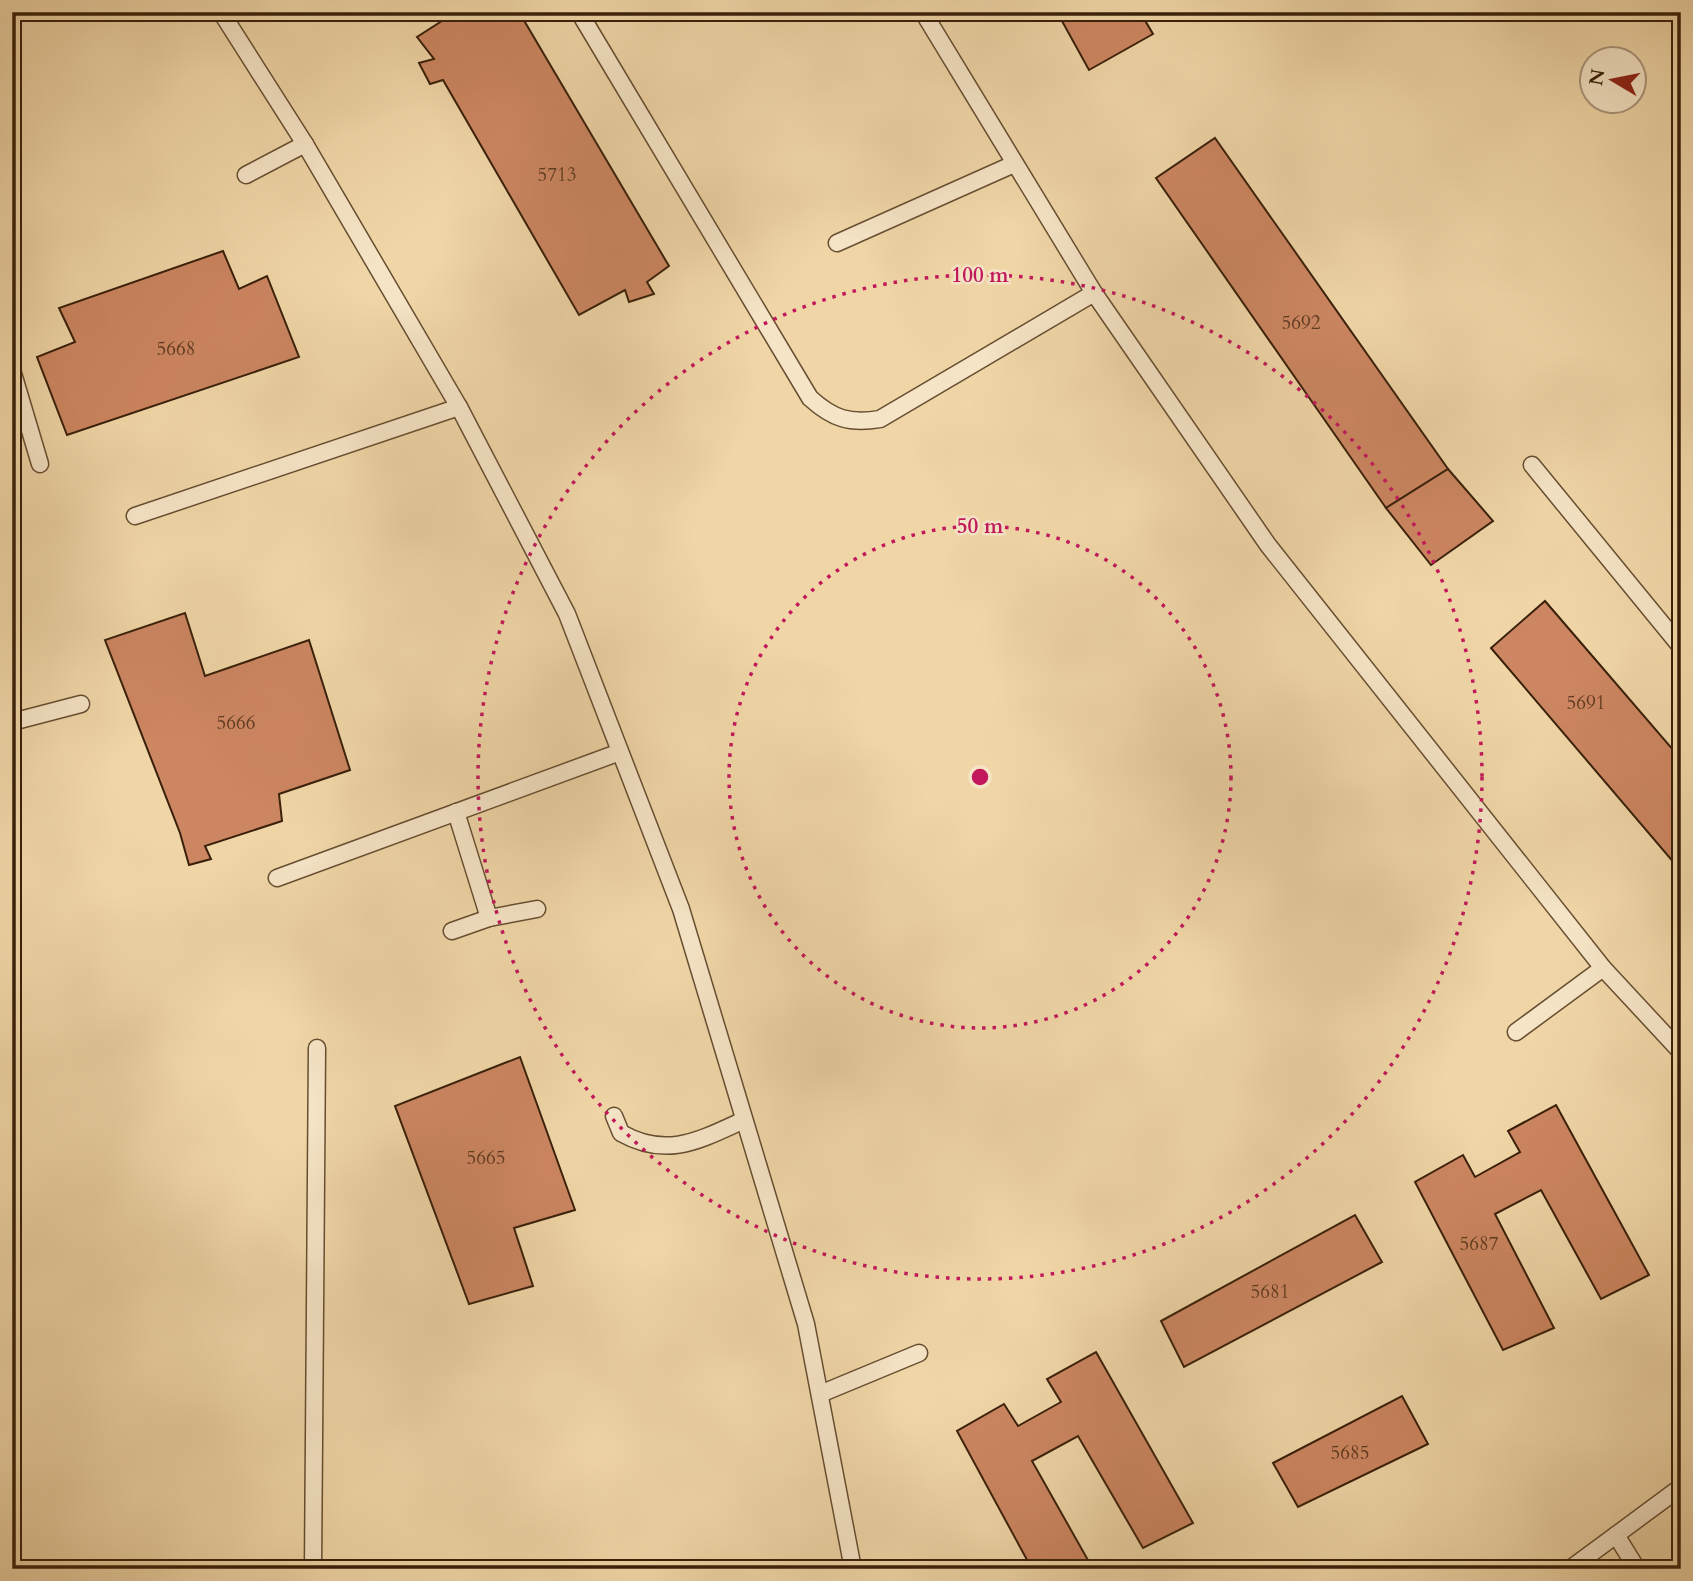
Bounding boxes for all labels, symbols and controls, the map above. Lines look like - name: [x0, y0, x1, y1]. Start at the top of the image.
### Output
- north arrow: [1578, 46, 1648, 116]
- text: N: [1583, 66, 1612, 88]
- house number: 5713: [538, 162, 576, 188]
- text: 100 m: [951, 261, 1009, 290]
- house number: 5692: [1282, 310, 1321, 336]
- house number: 5668: [157, 336, 195, 362]
- text: 50 m: [957, 512, 1004, 541]
- house number: 5691: [1567, 690, 1605, 716]
- house number: 5666: [217, 710, 255, 736]
- centre of rings: [968, 765, 992, 789]
- house number: 5665: [467, 1145, 505, 1171]
- house number: 5687: [1460, 1231, 1499, 1257]
- house number: 5681: [1251, 1279, 1289, 1305]
- house number: 5685: [1331, 1440, 1369, 1466]

